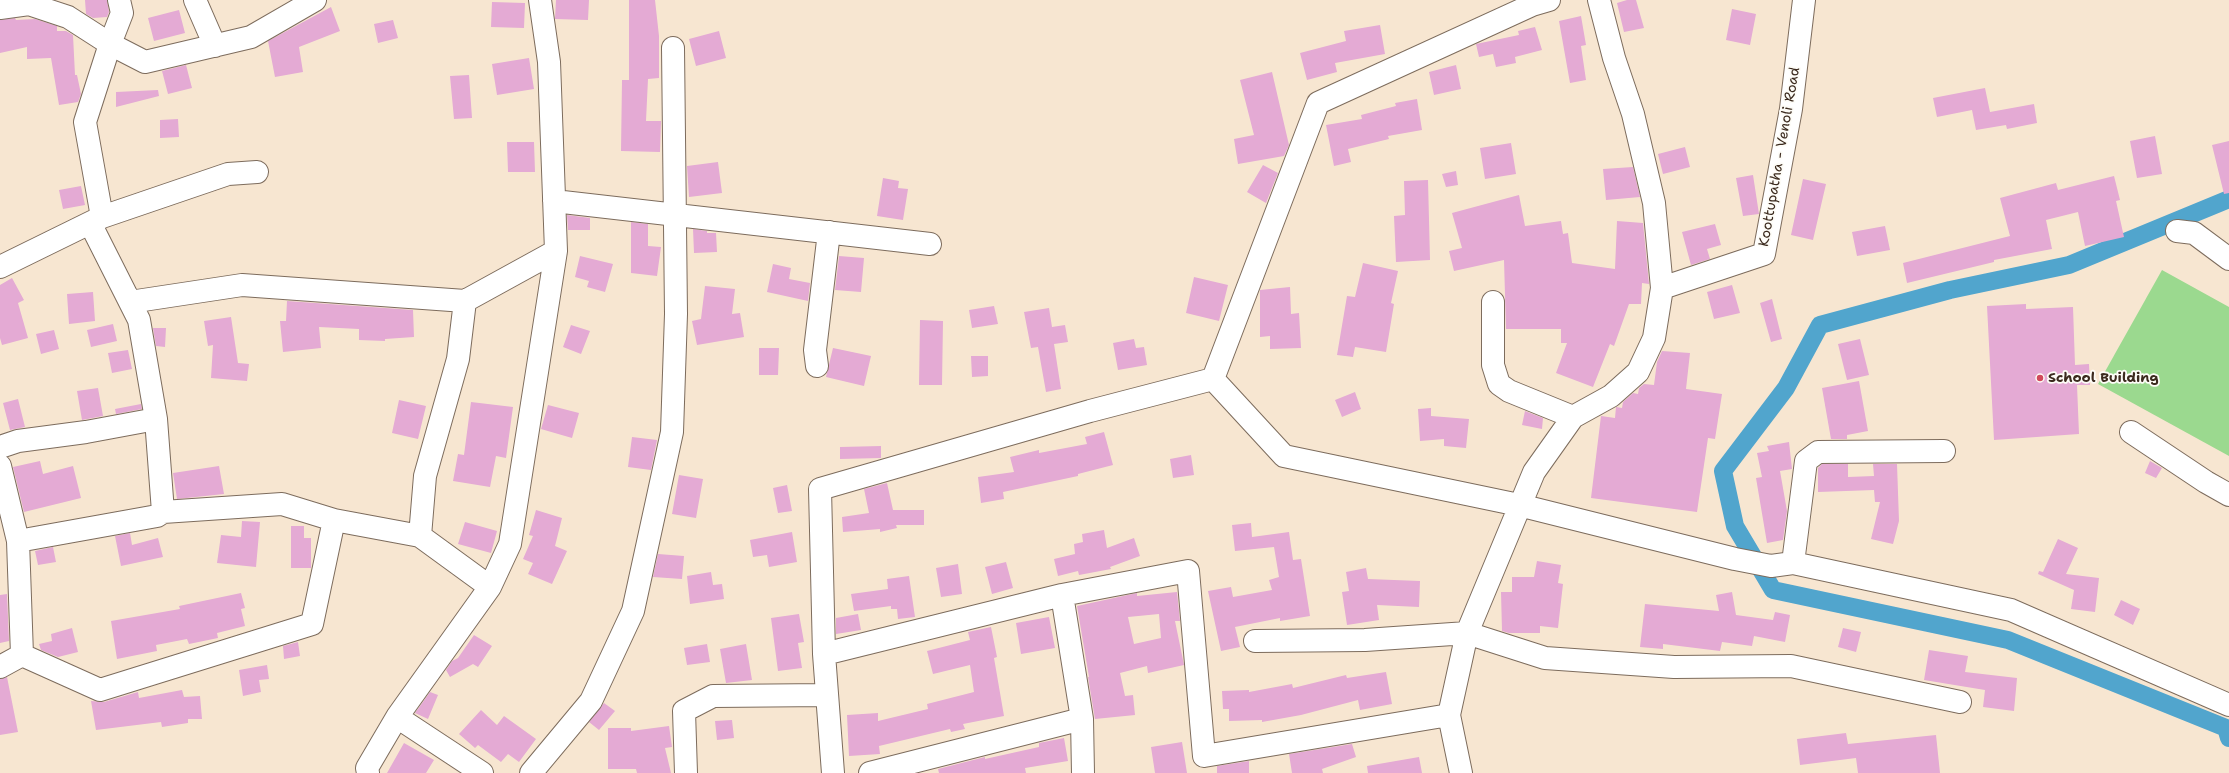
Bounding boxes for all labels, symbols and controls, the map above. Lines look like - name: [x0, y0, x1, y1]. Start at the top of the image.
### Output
- street label: Koottupatha - Venoli Road: [1756, 66, 1804, 248]
- place label: School Building: [2048, 370, 2159, 386]
- marker: School Building: [2035, 373, 2045, 383]

